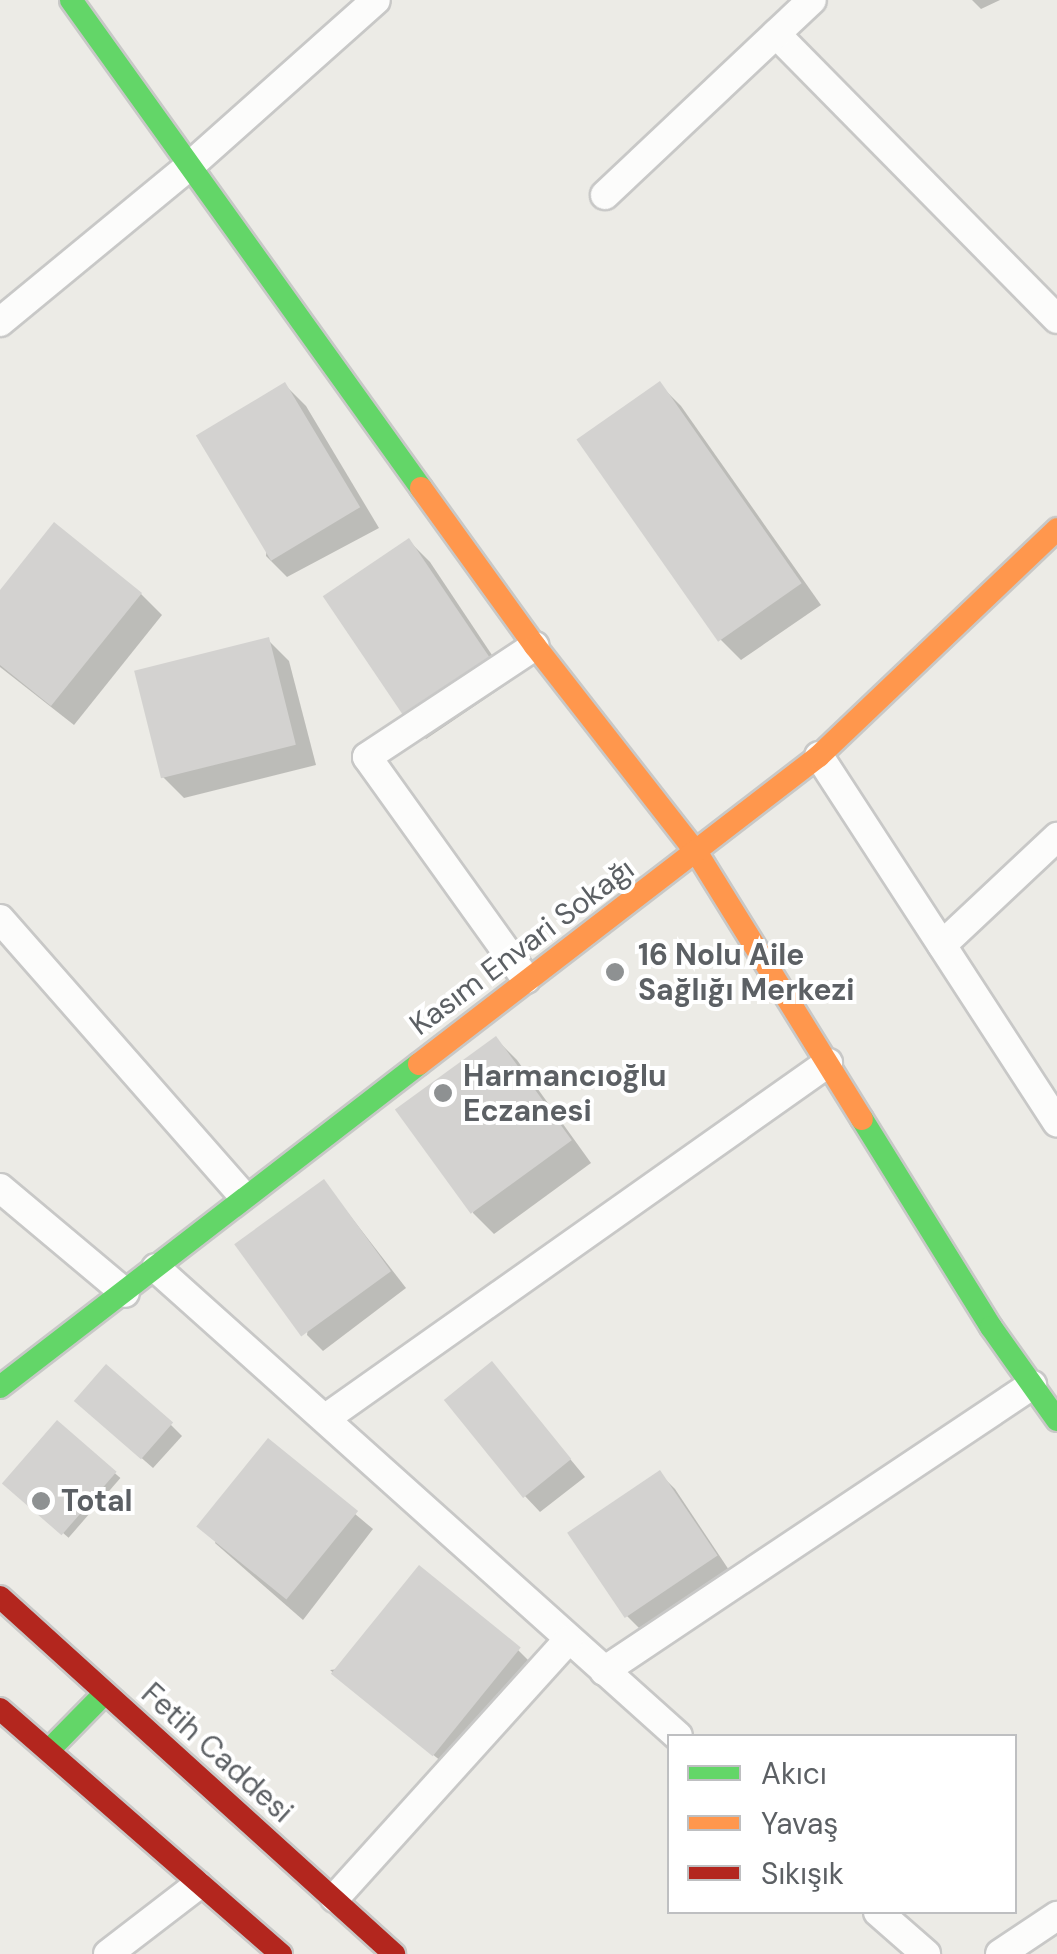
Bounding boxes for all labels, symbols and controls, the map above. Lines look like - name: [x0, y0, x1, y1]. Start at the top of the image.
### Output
- street label: Kasım Envari Sokağı: [403, 851, 641, 1043]
- place label: 16 Nolu Aile Sağlığı Merkezi: [638, 937, 855, 1008]
- marker: 16 Nolu Aile Sağlığı Merkezi: [602, 959, 628, 985]
- place label: Harmancıoğlu Eczanesi: [463, 1058, 667, 1128]
- marker: Harmancıoğlu Eczanesi: [432, 1082, 454, 1104]
- place label: Total: [61, 1483, 132, 1519]
- marker: Total: [30, 1490, 52, 1512]
- street label: Fetih Caddesi: [134, 1676, 300, 1830]
- legend: [667, 1734, 1017, 1914]
- text: Akıcı: [761, 1754, 827, 1793]
- text: Yavaş: [761, 1804, 838, 1843]
- text: Sıkışık: [761, 1854, 844, 1893]

